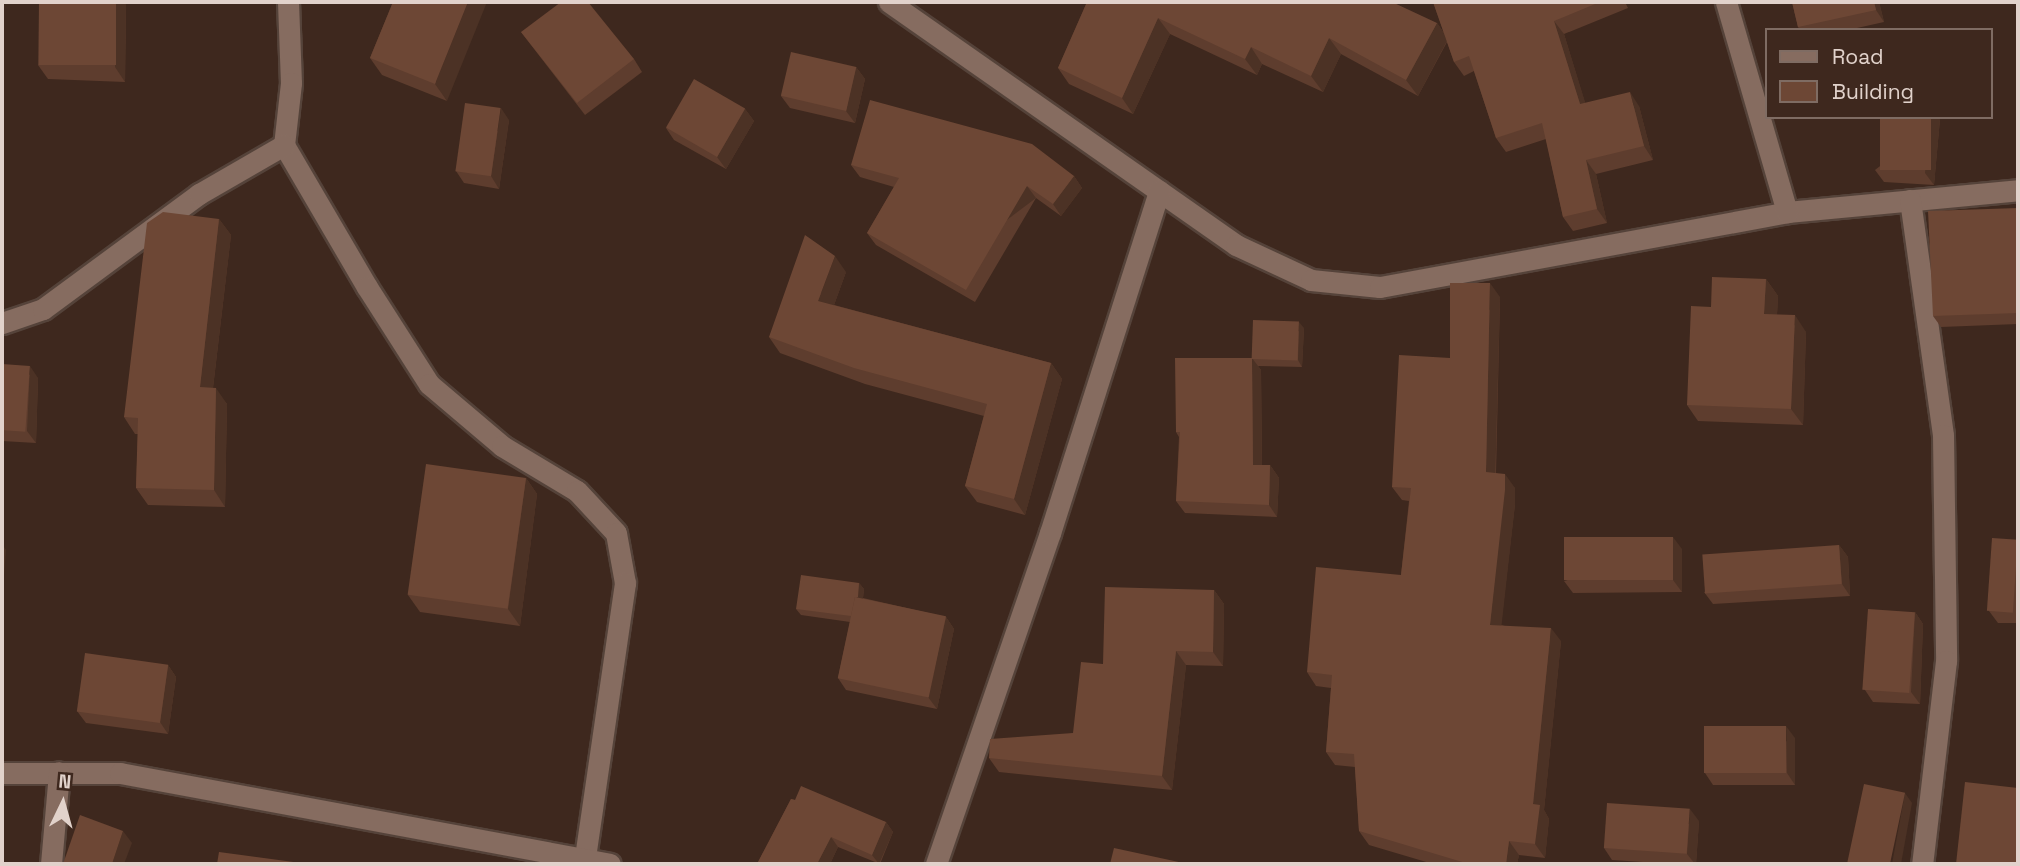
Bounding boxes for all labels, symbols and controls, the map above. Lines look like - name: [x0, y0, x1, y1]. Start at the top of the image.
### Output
- legend: [1764, 28, 1992, 119]
- text: Road: [1832, 43, 1884, 70]
- text: Building: [1832, 78, 1914, 105]
- north arrow: [28, 768, 98, 838]
- text: N: [57, 769, 72, 795]

